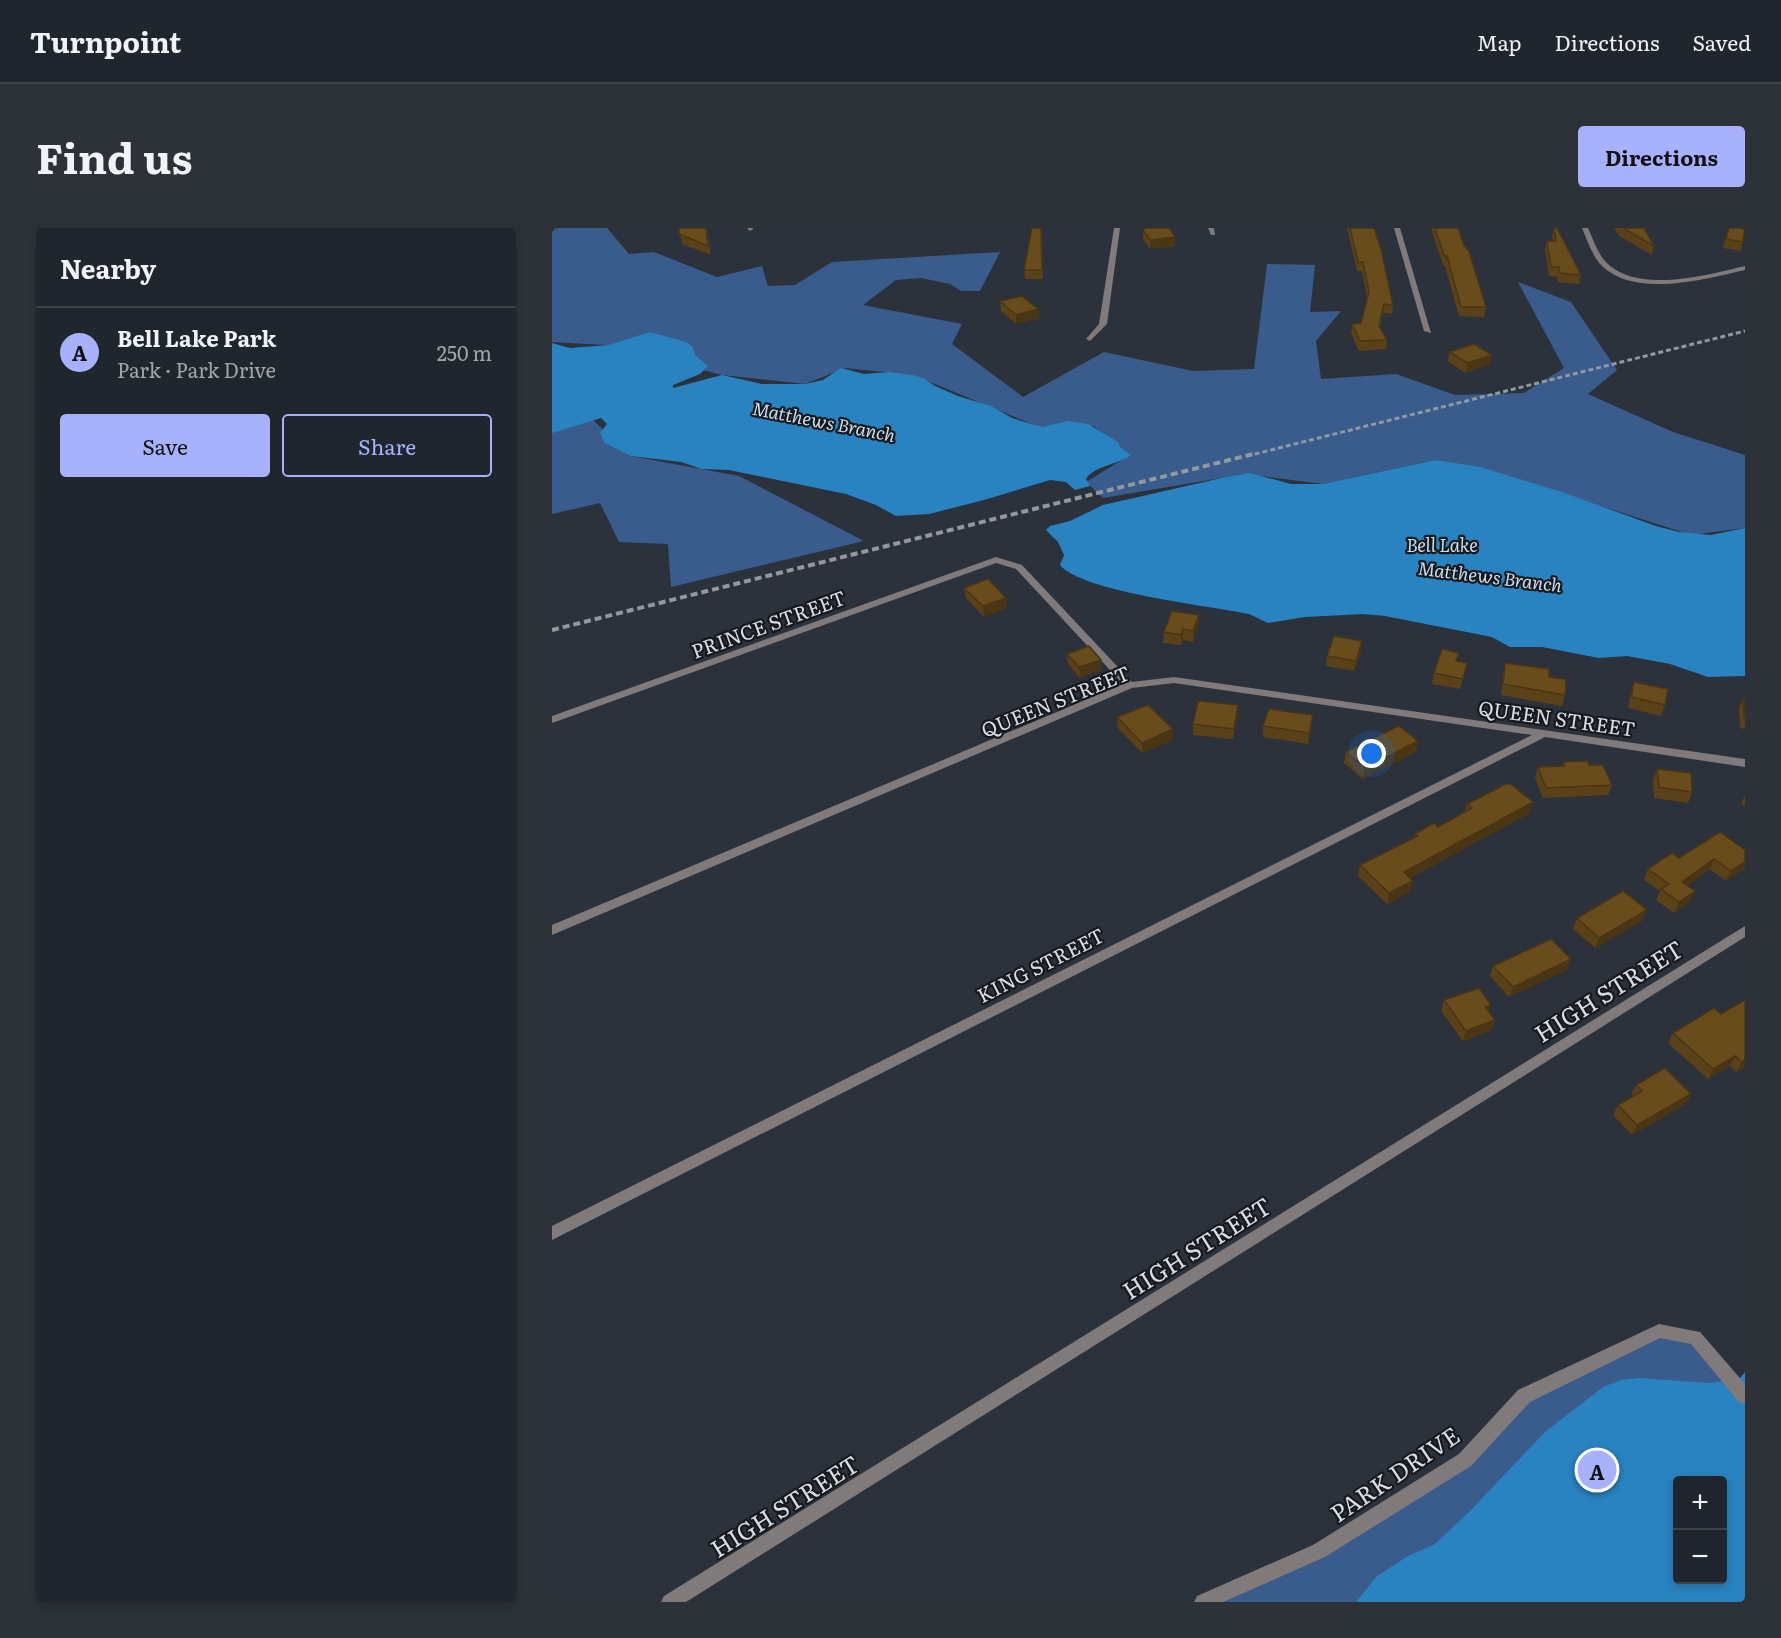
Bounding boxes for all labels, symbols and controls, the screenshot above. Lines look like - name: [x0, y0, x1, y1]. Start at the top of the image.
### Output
- text: Turnpoint: [30, 20, 181, 62]
- text: Map: [1477, 26, 1522, 57]
- text: Directions: [1555, 26, 1660, 57]
- text: Saved: [1693, 26, 1751, 57]
- text: Find us: [36, 125, 193, 187]
- button: Directions: [1578, 126, 1745, 187]
- text: Nearby: [60, 248, 156, 287]
- text: Bell Lake Park: [117, 321, 276, 354]
- text: A: [72, 337, 87, 367]
- text: 250 m: [437, 337, 492, 367]
- text: Park · Park Drive: [117, 354, 276, 384]
- water label: Matthews Branch: [750, 394, 898, 448]
- button: Save: [60, 414, 270, 477]
- button: Share: [282, 414, 492, 477]
- water label: Bell Lake: [1406, 531, 1478, 558]
- water label: Matthews Branch: [1416, 554, 1564, 598]
- street label: PRINCE STREET: [687, 581, 849, 665]
- street label: QUEEN STREET: [976, 656, 1134, 744]
- street label: QUEEN STREET: [1477, 691, 1637, 743]
- your location: [1357, 739, 1386, 768]
- street label: KING STREET: [971, 919, 1109, 1009]
- street label: HIGH STREET: [1527, 930, 1689, 1050]
- street label: HIGH STREET: [1115, 1187, 1277, 1307]
- street label: PARK DRIVE: [1322, 1417, 1466, 1529]
- street label: HIGH STREET: [703, 1445, 865, 1565]
- pin: A: [1578, 1448, 1616, 1492]
- map controls: [1673, 1476, 1727, 1584]
- button: +: [1673, 1476, 1727, 1530]
- button: −: [1673, 1530, 1727, 1584]

